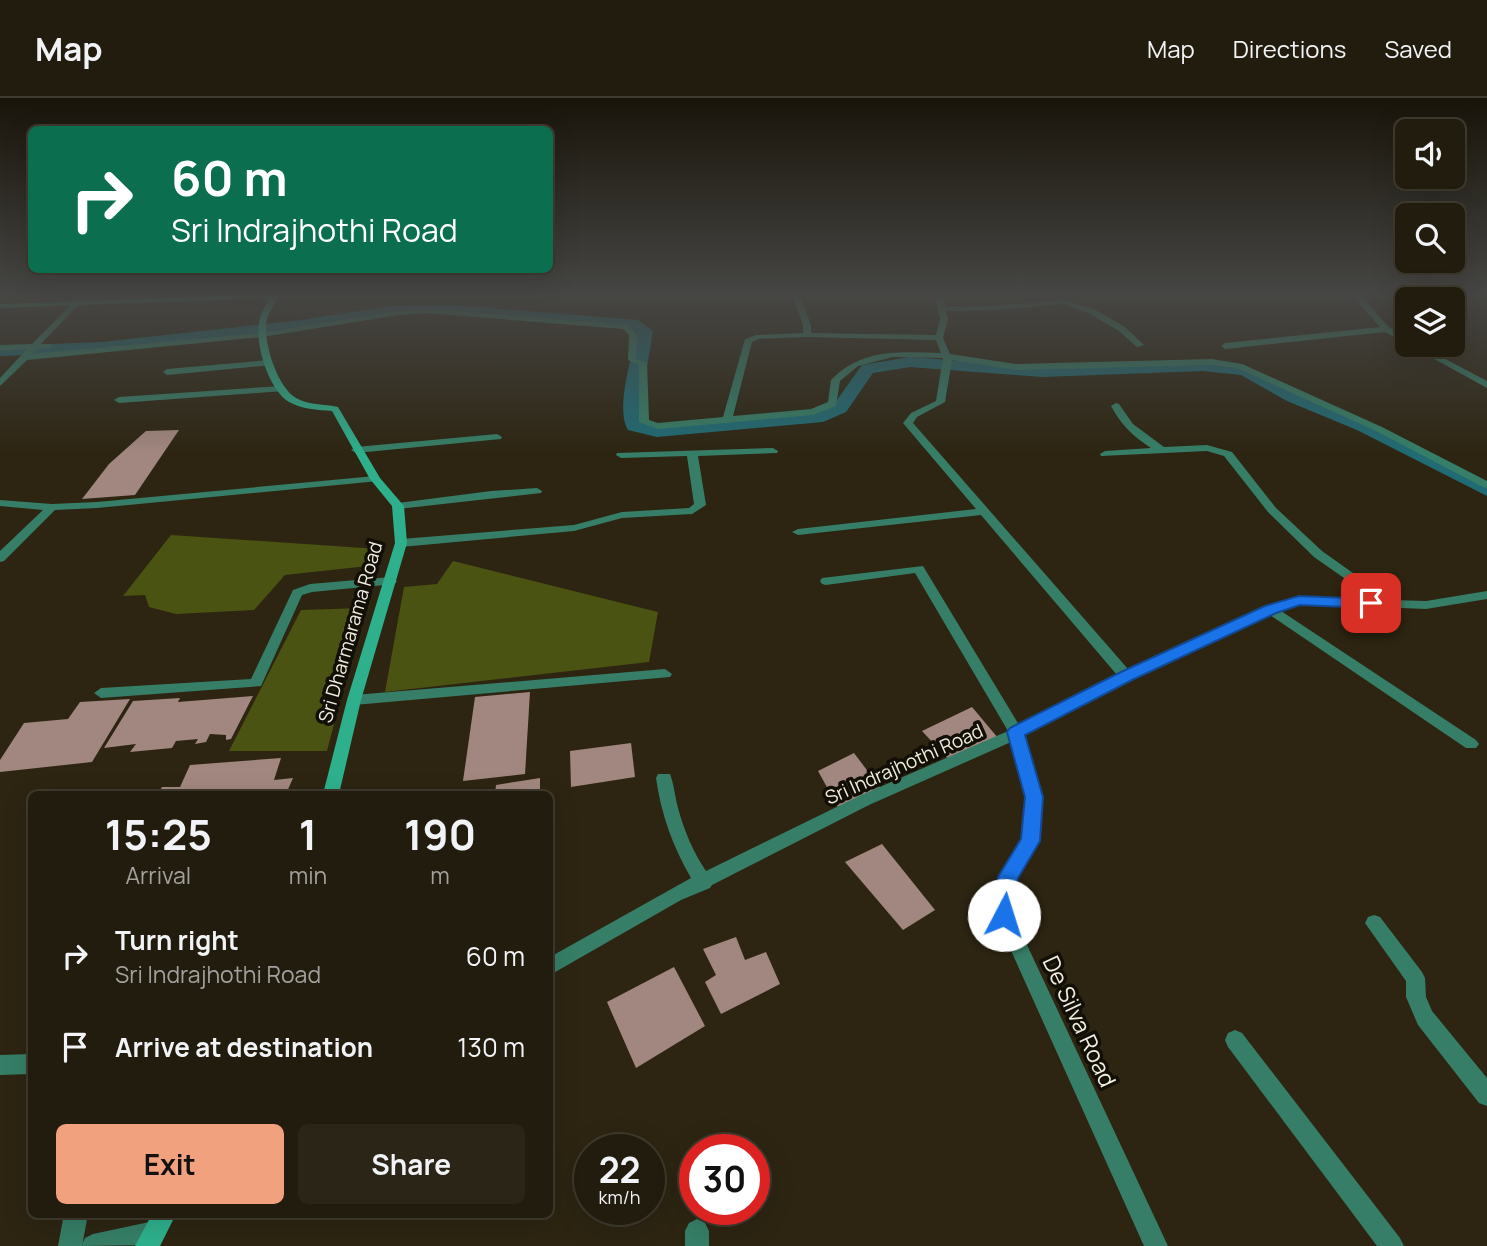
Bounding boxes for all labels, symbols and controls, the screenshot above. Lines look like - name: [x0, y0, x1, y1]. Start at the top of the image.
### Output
- text: Map: [35, 26, 103, 71]
- text: Map: [1147, 32, 1195, 65]
- text: Directions: [1233, 32, 1346, 65]
- text: Saved: [1384, 32, 1452, 65]
- map controls: [1395, 119, 1465, 357]
- button: sound: [1395, 119, 1465, 189]
- text: 60 m: [171, 144, 288, 211]
- icon: right: [56, 154, 147, 245]
- button: search: [1395, 203, 1465, 273]
- text: Sri Indrajhothi Road: [171, 208, 458, 252]
- button: layers: [1395, 287, 1465, 357]
- street label: Sri Dharmarama Road: [312, 538, 388, 726]
- pin: [1341, 573, 1401, 633]
- icon: arrive: [1352, 584, 1390, 622]
- street label: Sri Indrajhothi Road: [821, 718, 987, 810]
- text: 15:25: [105, 805, 212, 863]
- text: 1: [299, 805, 317, 863]
- text: 190: [404, 805, 476, 863]
- text: Arrival: [125, 859, 191, 891]
- text: min: [289, 859, 327, 891]
- text: m: [430, 859, 450, 891]
- position arrow: [967, 878, 1041, 952]
- text: Turn right: [115, 922, 239, 958]
- icon: right: [56, 937, 94, 975]
- text: 60 m: [466, 938, 525, 974]
- street label: De Silva Road: [1036, 950, 1124, 1092]
- text: Sri Indrajhothi Road: [115, 958, 321, 990]
- icon: arrive: [56, 1028, 94, 1066]
- text: Arrive at destination: [115, 1029, 373, 1065]
- text: 130 m: [457, 1029, 525, 1065]
- button: Exit: [56, 1124, 284, 1204]
- button: Share: [298, 1124, 525, 1204]
- speed limit sign: 30: [679, 1134, 770, 1225]
- text: 22: [599, 1146, 640, 1194]
- text: km/h: [599, 1185, 640, 1209]

